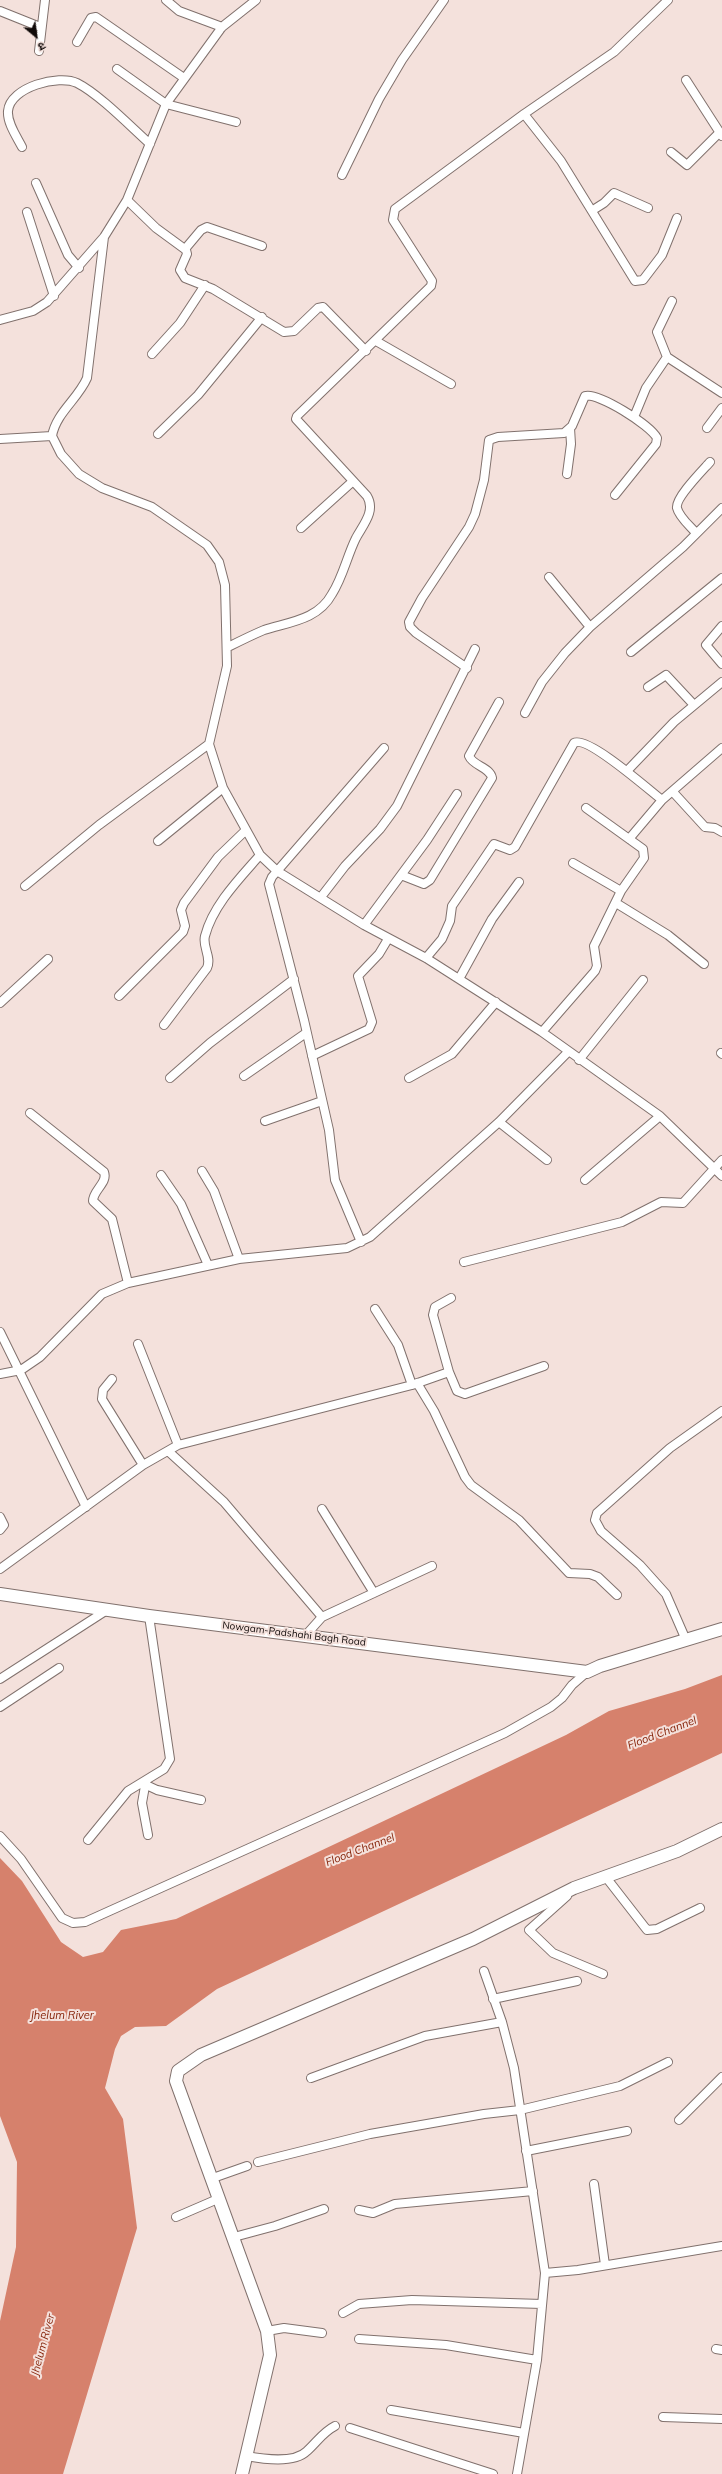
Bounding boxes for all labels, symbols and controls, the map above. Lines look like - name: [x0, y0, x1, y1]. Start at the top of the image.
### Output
- north arrow: [16, 16, 56, 56]
- text: उ: [36, 39, 48, 54]
- street label: Nowgam-Padshahi Bagh Road: [222, 1619, 366, 1649]
- water label: Flood Channel: [626, 1714, 698, 1752]
- water label: Flood Channel: [324, 1831, 396, 1869]
- water label: Jhelum River: [30, 2009, 94, 2023]
- water label: Jhelum River: [28, 2313, 58, 2377]

